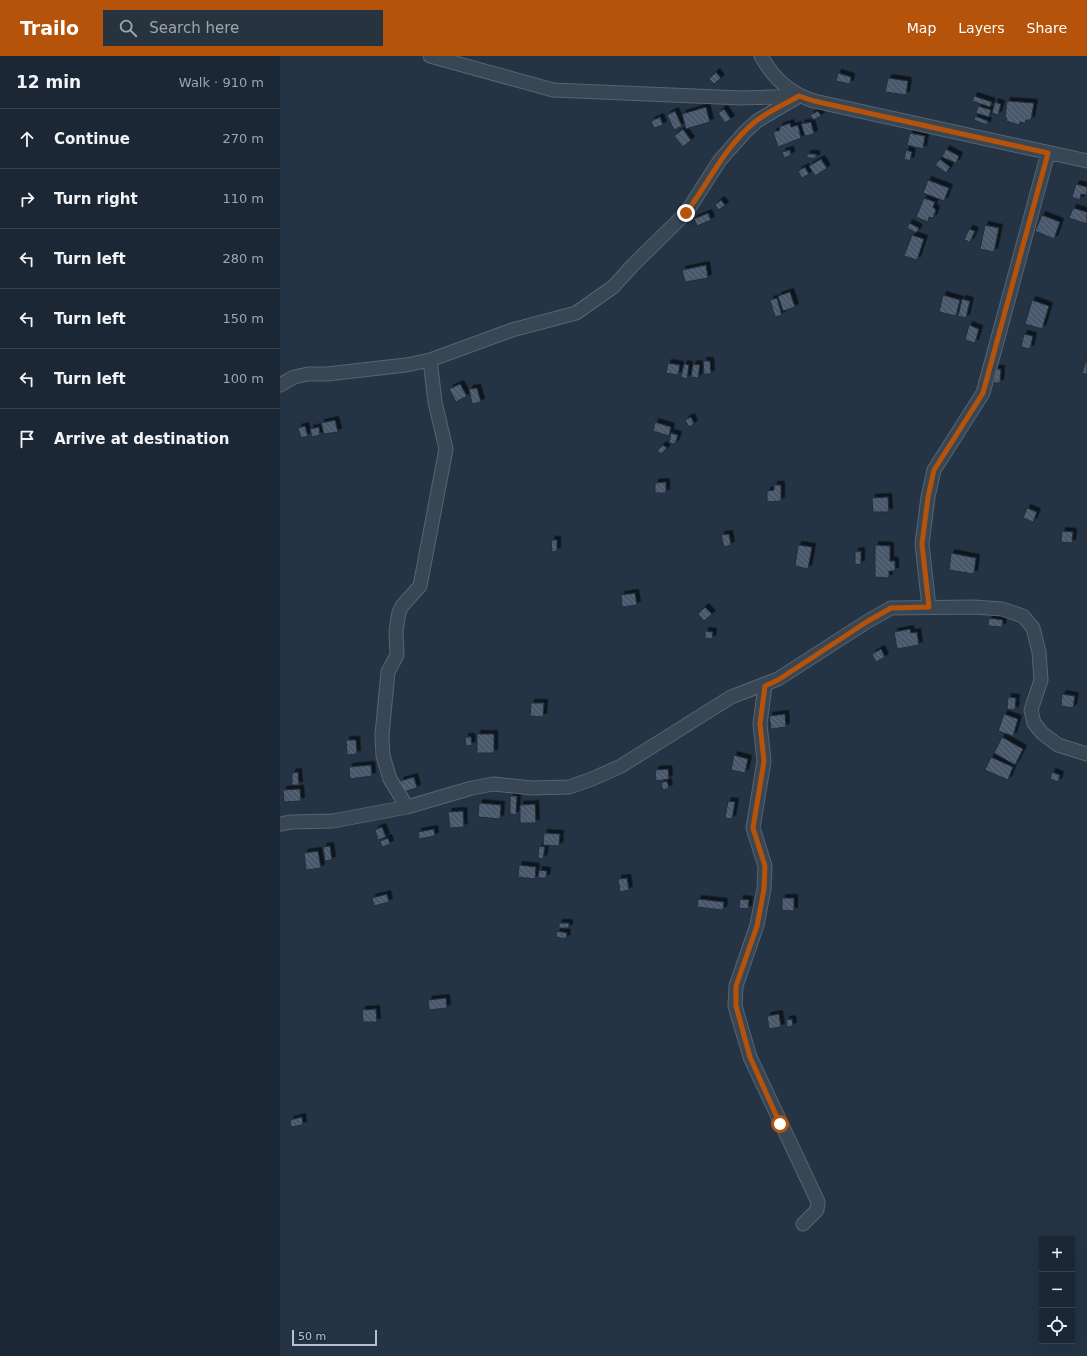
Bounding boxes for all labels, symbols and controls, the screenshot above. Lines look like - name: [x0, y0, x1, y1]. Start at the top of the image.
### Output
- search box: [103, 10, 383, 46]
- text: Trailo: [20, 17, 79, 39]
- icon: search: [117, 17, 139, 39]
- text: Search here: [149, 19, 239, 37]
- text: Map: [907, 20, 936, 36]
- text: Layers: [958, 20, 1005, 36]
- text: Share: [1027, 20, 1067, 36]
- text: 12 min: [16, 72, 81, 92]
- text: Walk · 910 m: [179, 75, 264, 90]
- icon: ahead: [16, 128, 38, 150]
- text: Continue: [54, 130, 130, 148]
- text: 270 m: [222, 131, 264, 146]
- icon: right: [16, 188, 38, 210]
- text: Turn right: [54, 190, 138, 208]
- text: 110 m: [222, 191, 264, 206]
- route end: [677, 204, 695, 222]
- icon: left: [16, 248, 38, 270]
- text: Turn left: [54, 250, 126, 268]
- text: 280 m: [222, 251, 264, 266]
- icon: left: [16, 308, 38, 330]
- text: Turn left: [54, 310, 126, 328]
- text: 150 m: [222, 311, 264, 326]
- icon: left: [16, 368, 38, 390]
- text: Turn left: [54, 370, 126, 388]
- text: 100 m: [222, 371, 264, 386]
- icon: arrive: [16, 428, 38, 450]
- text: Arrive at destination: [54, 430, 229, 448]
- route start: [771, 1115, 789, 1133]
- map controls: [1039, 1236, 1075, 1344]
- button: +: [1039, 1236, 1075, 1272]
- button: −: [1039, 1272, 1075, 1308]
- button: locate: [1039, 1308, 1075, 1344]
- scale bar: [292, 1328, 377, 1347]
- text: 50 m: [298, 1330, 326, 1343]

